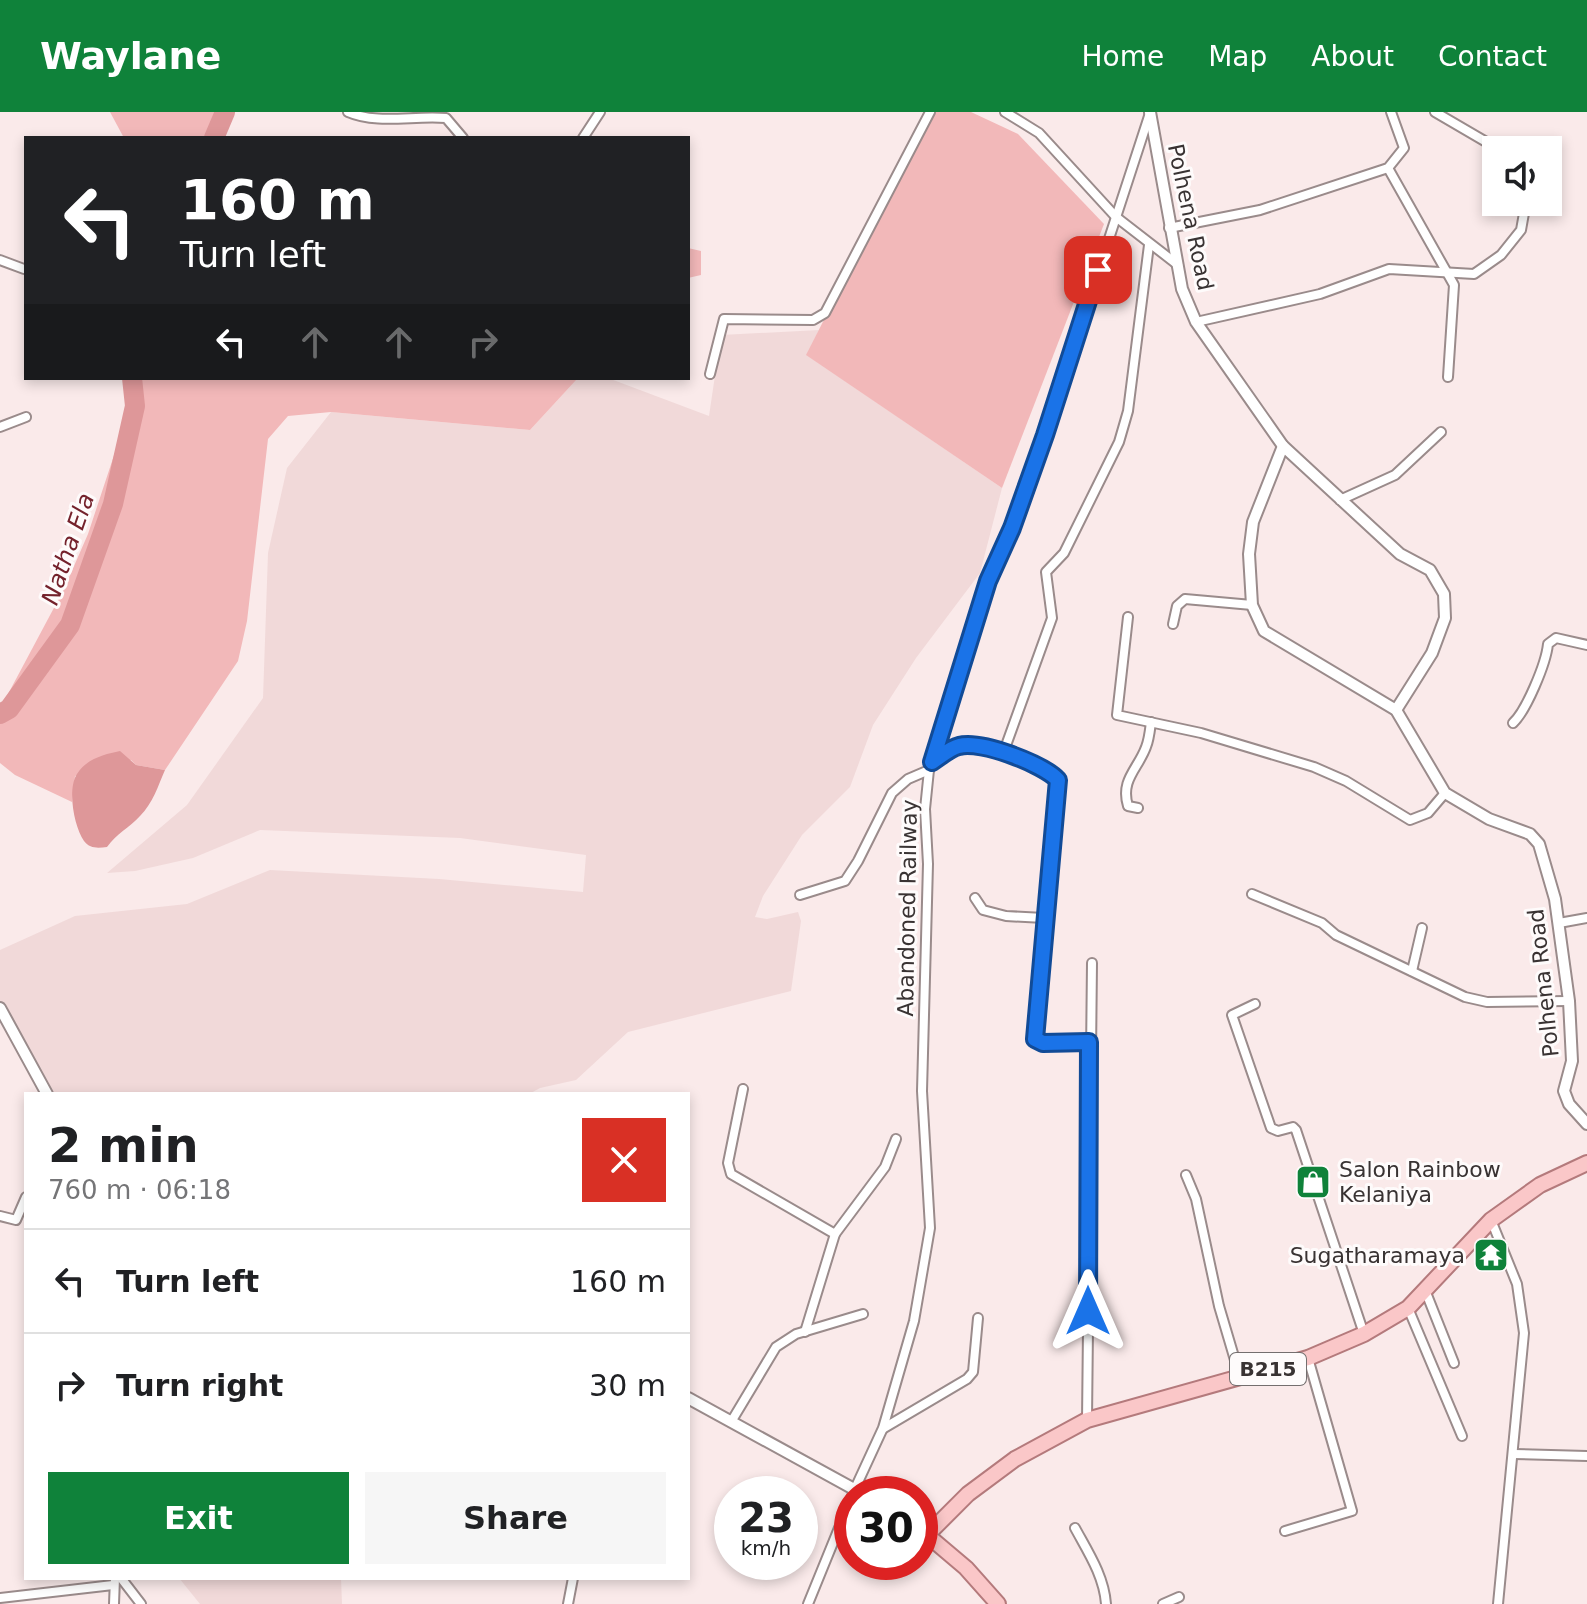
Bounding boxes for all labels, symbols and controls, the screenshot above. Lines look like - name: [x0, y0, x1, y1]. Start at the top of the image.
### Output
- text: Waylane: [40, 34, 221, 78]
- text: Home: [1081, 40, 1164, 73]
- text: Map: [1208, 40, 1267, 73]
- text: About: [1311, 40, 1394, 73]
- text: Contact: [1438, 40, 1547, 73]
- map controls: [1482, 136, 1562, 216]
- button: sound: [1482, 136, 1562, 216]
- street label: Polhena Road: [1163, 142, 1218, 293]
- text: 160 m: [180, 167, 375, 232]
- icon: left: [48, 168, 152, 272]
- text: Turn left: [180, 234, 326, 275]
- pin: [1064, 236, 1132, 304]
- icon: arrive: [1076, 248, 1120, 292]
- icon: left: [209, 320, 253, 364]
- icon: ahead: [293, 320, 337, 364]
- icon: ahead: [377, 320, 421, 364]
- icon: right: [461, 320, 505, 364]
- water label: Natha Ela: [36, 490, 100, 608]
- street label: Abandoned Railway: [893, 799, 922, 1017]
- street label: Polhena Road: [1523, 907, 1564, 1058]
- text: 2 min: [48, 1117, 199, 1173]
- button: close: [582, 1118, 666, 1202]
- place label: Salon Rainbow Kelaniya: [1339, 1157, 1501, 1207]
- shop icon: Salon Rainbow Kelaniya: [1294, 1163, 1332, 1201]
- text: 760 m · 06:18: [48, 1175, 231, 1205]
- temple icon: Sugatharamaya: [1472, 1236, 1510, 1274]
- place label: Sugatharamaya: [1290, 1243, 1465, 1268]
- icon: left: [48, 1259, 92, 1303]
- text: Turn left: [116, 1264, 259, 1299]
- text: 160 m: [570, 1264, 666, 1299]
- position arrow: [1046, 1269, 1130, 1353]
- road number: B215: [1230, 1353, 1306, 1385]
- icon: right: [48, 1363, 92, 1407]
- text: Turn right: [116, 1368, 283, 1403]
- text: 30 m: [589, 1368, 666, 1403]
- button: Exit: [48, 1472, 349, 1564]
- button: Share: [365, 1472, 666, 1564]
- speed limit sign: 30: [834, 1476, 938, 1580]
- text: 23: [738, 1495, 794, 1541]
- text: km/h: [741, 1536, 791, 1560]

